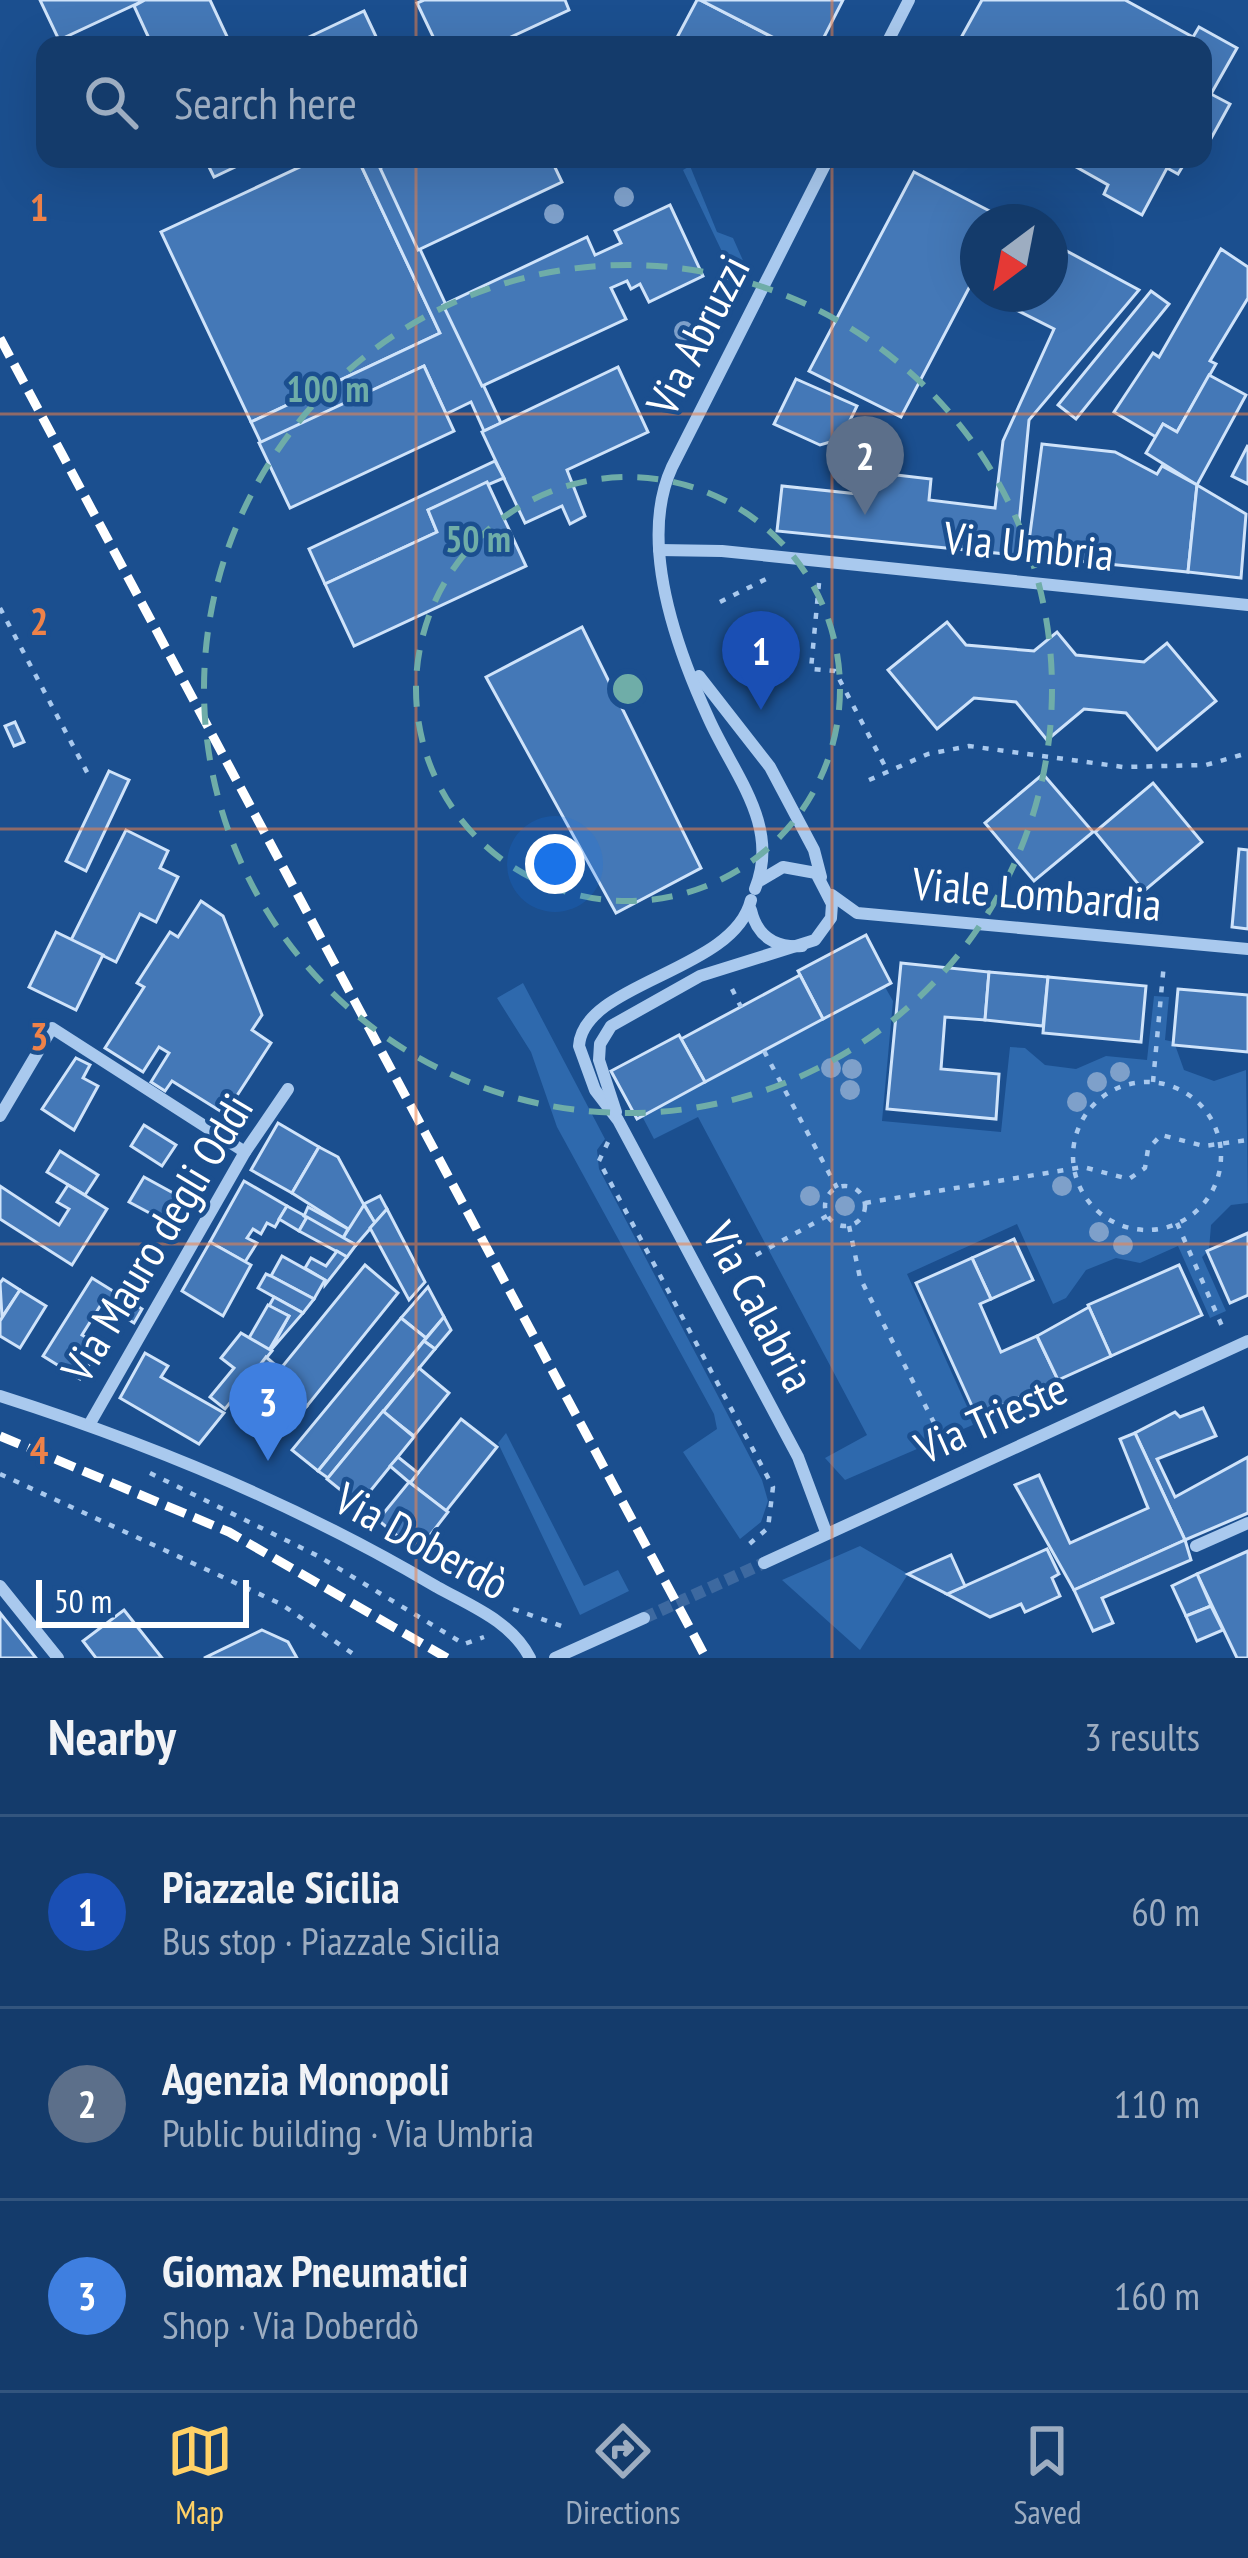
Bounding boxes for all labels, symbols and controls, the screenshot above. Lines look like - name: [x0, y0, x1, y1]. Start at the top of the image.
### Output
- search box: [36, 36, 1212, 168]
- icon: search: [78, 69, 144, 135]
- text: Search here: [174, 73, 357, 131]
- text: 1: [30, 181, 48, 232]
- north arrow: [960, 204, 1068, 312]
- street label: Via Abruzzi: [632, 245, 762, 425]
- text: 100 m: [287, 365, 369, 412]
- pin: 2: [826, 416, 904, 515]
- street label: Via Umbria: [940, 507, 1117, 583]
- text: 50 m: [445, 515, 511, 562]
- text: 2: [30, 595, 48, 646]
- pin: 1: [722, 611, 800, 710]
- centre of rings: [607, 668, 649, 710]
- your location: [525, 834, 585, 894]
- street label: Viale Lombardia: [909, 853, 1164, 933]
- text: 3: [30, 1010, 48, 1061]
- street label: Via Mauro degli Oddi: [47, 1083, 265, 1393]
- street label: Via Calabria: [691, 1211, 829, 1402]
- street label: Via Trieste: [905, 1358, 1075, 1476]
- pin: 3: [229, 1362, 307, 1461]
- text: 4: [30, 1424, 49, 1475]
- street label: Via Doberdò: [324, 1468, 520, 1612]
- scale bar: [36, 1574, 249, 1627]
- text: 50 m: [54, 1579, 112, 1622]
- text: Nearby: [48, 1703, 176, 1769]
- text: 3 results: [1084, 1711, 1200, 1762]
- text: Piazzale Sicilia: [162, 1857, 400, 1915]
- text: 1: [78, 1886, 96, 1937]
- text: 60 m: [1131, 1886, 1200, 1937]
- text: Bus stop · Piazzale Sicilia: [162, 1915, 500, 1966]
- text: Agenzia Monopoli: [162, 2049, 450, 2107]
- text: 2: [78, 2078, 96, 2129]
- text: 110 m: [1114, 2078, 1200, 2129]
- text: Public building · Via Umbria: [162, 2107, 534, 2158]
- text: Giomax Pneumatici: [162, 2241, 469, 2299]
- text: 3: [78, 2270, 96, 2321]
- text: 160 m: [1114, 2270, 1200, 2321]
- text: Shop · Via Doberdò: [162, 2299, 419, 2350]
- tab: Map: [167, 2418, 233, 2533]
- tab: Directions: [566, 2418, 680, 2533]
- tab: Saved: [1013, 2418, 1081, 2533]

